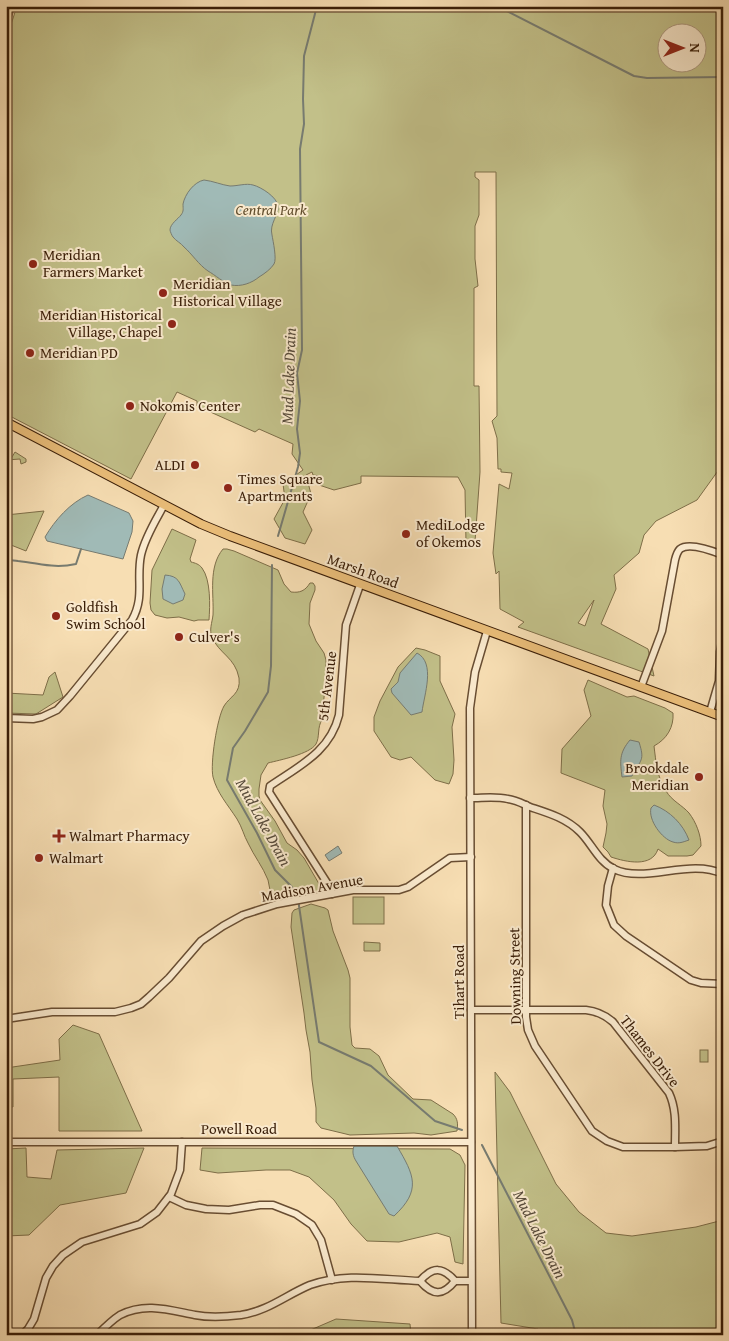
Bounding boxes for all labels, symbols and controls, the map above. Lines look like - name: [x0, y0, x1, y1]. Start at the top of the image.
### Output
- north arrow: [656, 22, 706, 72]
- text: N: [685, 43, 705, 53]
- park label: Central Park: [235, 199, 307, 220]
- place label: Meridian Farmers Market: [43, 244, 144, 282]
- marker: Meridian Farmers Market: [27, 258, 39, 270]
- place label: Meridian Historical Village: [173, 273, 282, 311]
- marker: Meridian Historical Village: [157, 287, 169, 299]
- place label: Meridian Historical Village, Chapel: [40, 304, 162, 342]
- marker: Meridian Historical Village, Chapel: [166, 318, 178, 330]
- water label: Mud Lake Drain: [274, 327, 302, 425]
- place label: Meridian PD: [40, 342, 118, 363]
- marker: Meridian PD: [24, 347, 36, 359]
- place label: Nokomis Center: [140, 395, 240, 416]
- marker: Nokomis Center: [124, 400, 136, 412]
- place label: ALDI: [155, 454, 185, 475]
- marker: ALDI: [189, 459, 201, 471]
- place label: Times Square Apartments: [238, 468, 323, 506]
- marker: Times Square Apartments: [222, 482, 234, 494]
- place label: MediLodge of Okemos: [416, 514, 485, 552]
- marker: MediLodge of Okemos: [400, 528, 412, 540]
- street label: Marsh Road: [325, 548, 402, 593]
- place label: Goldfish Swim School: [66, 596, 145, 634]
- marker: Goldfish Swim School: [50, 610, 62, 622]
- place label: Culver's: [189, 626, 240, 647]
- marker: Culver's: [173, 631, 185, 643]
- street label: 5th Avenue: [312, 650, 341, 722]
- place label: Brookdale Meridian: [625, 757, 690, 795]
- marker: Brookdale Meridian: [693, 771, 705, 783]
- water label: Mud Lake Drain: [230, 774, 298, 870]
- place label: Walmart Pharmacy: [69, 825, 190, 846]
- marker: Walmart Pharmacy: [53, 830, 65, 842]
- place label: Walmart: [49, 847, 104, 868]
- marker: Walmart: [33, 852, 45, 864]
- street label: Madison Avenue: [259, 868, 364, 907]
- street label: Downing Street: [503, 927, 526, 1025]
- street label: Tihart Road: [448, 945, 469, 1019]
- street label: Thames Drive: [616, 1010, 685, 1091]
- street label: Powell Road: [201, 1118, 277, 1139]
- water label: Mud Lake Drain: [507, 1185, 573, 1283]

